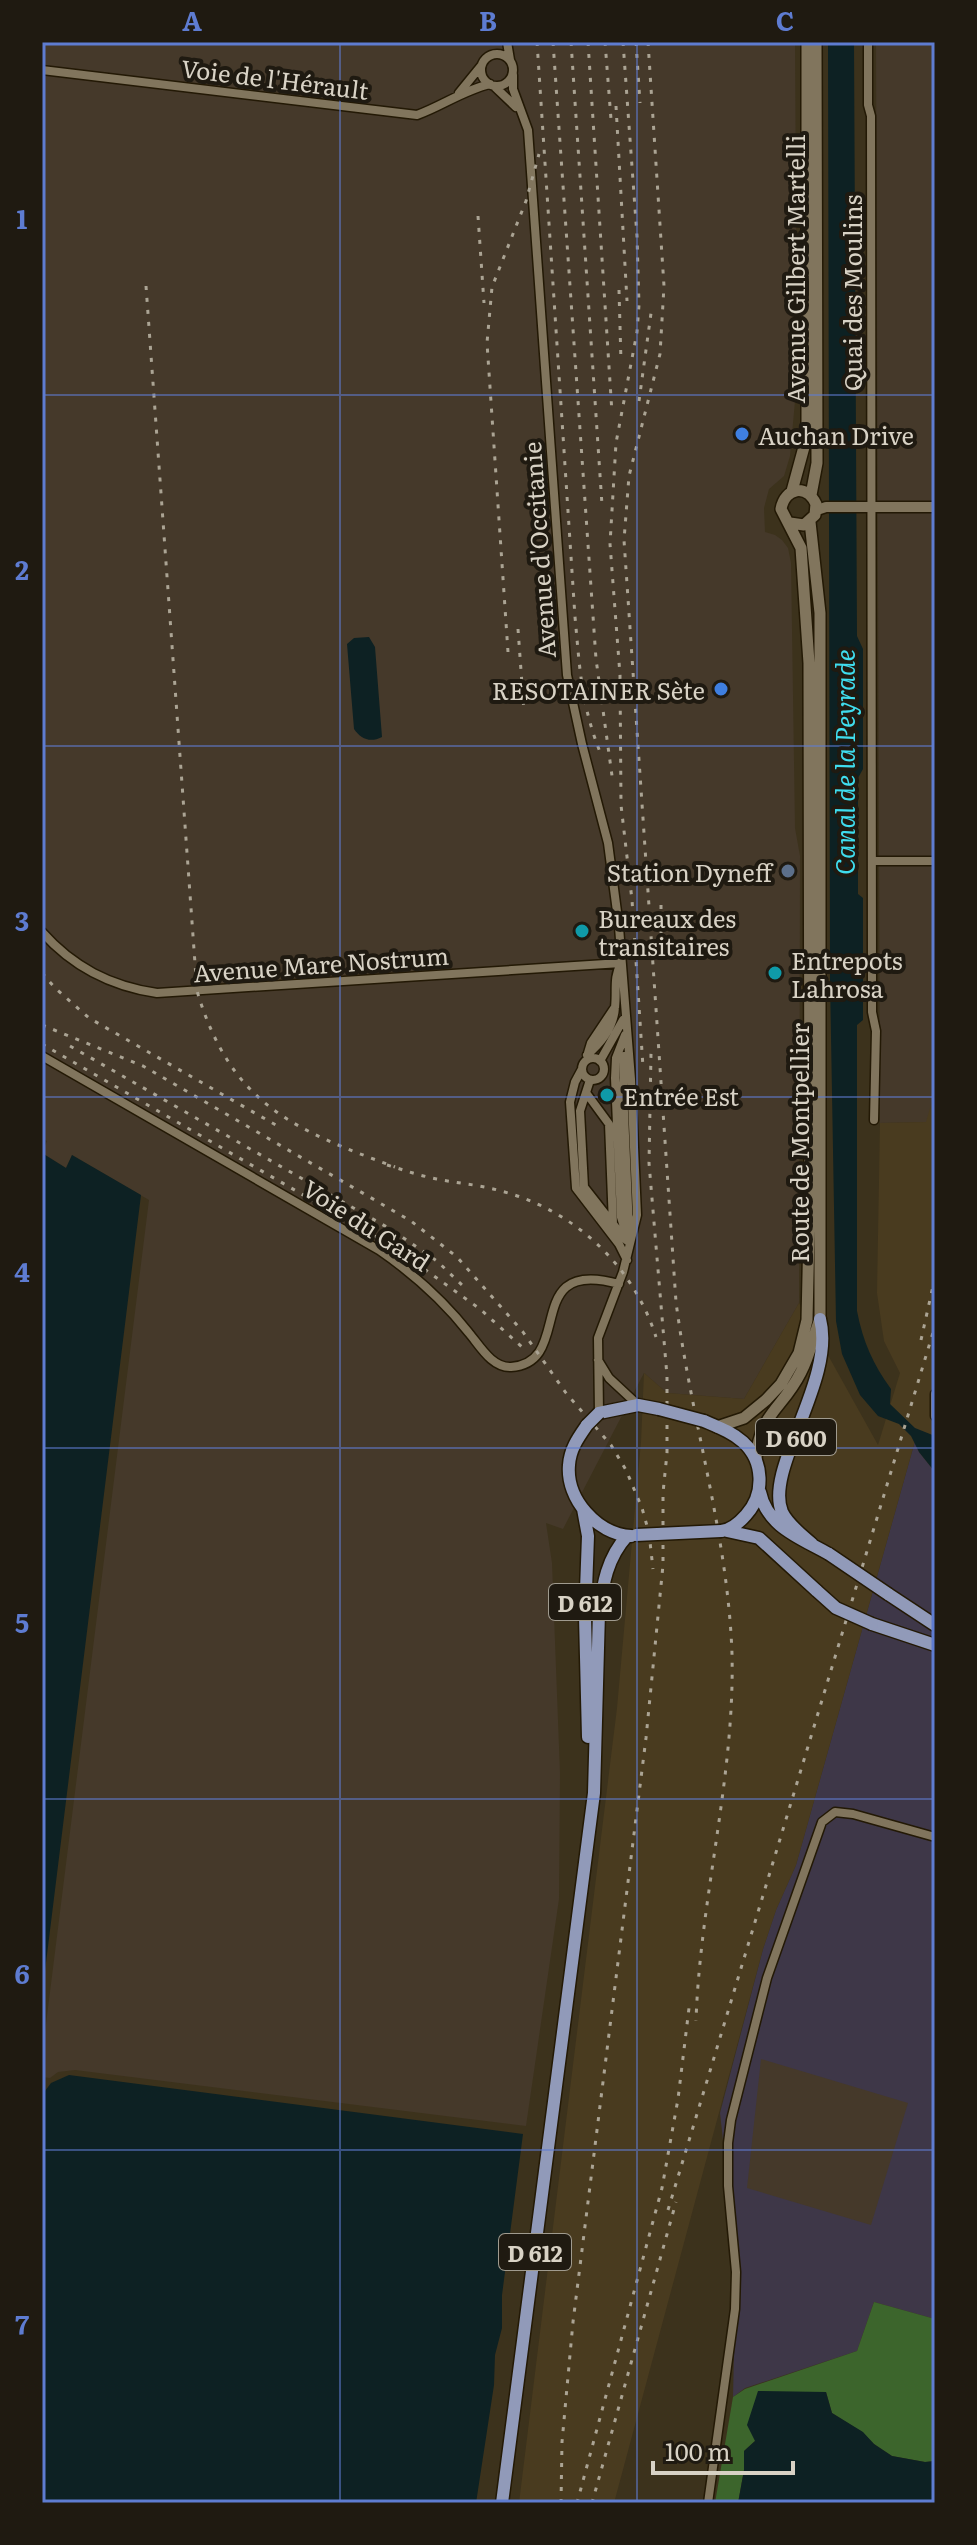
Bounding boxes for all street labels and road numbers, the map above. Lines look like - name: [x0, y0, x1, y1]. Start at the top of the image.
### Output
- street label: Voie de l'Hérault: [179, 49, 371, 107]
- street label: Avenue Gilbert Martelli: [777, 134, 812, 404]
- street label: Quai des Moulins: [834, 195, 869, 391]
- street label: Avenue d'Occitanie: [513, 441, 563, 659]
- street label: Avenue Mare Nostrum: [192, 937, 450, 989]
- street label: Route de Montpellier: [781, 1022, 816, 1263]
- street label: Voie du Gard: [296, 1170, 438, 1278]
- road number: D 600: [756, 1419, 836, 1455]
- road number: D 612: [549, 1584, 621, 1620]
- road number: D 612: [499, 2234, 571, 2270]

